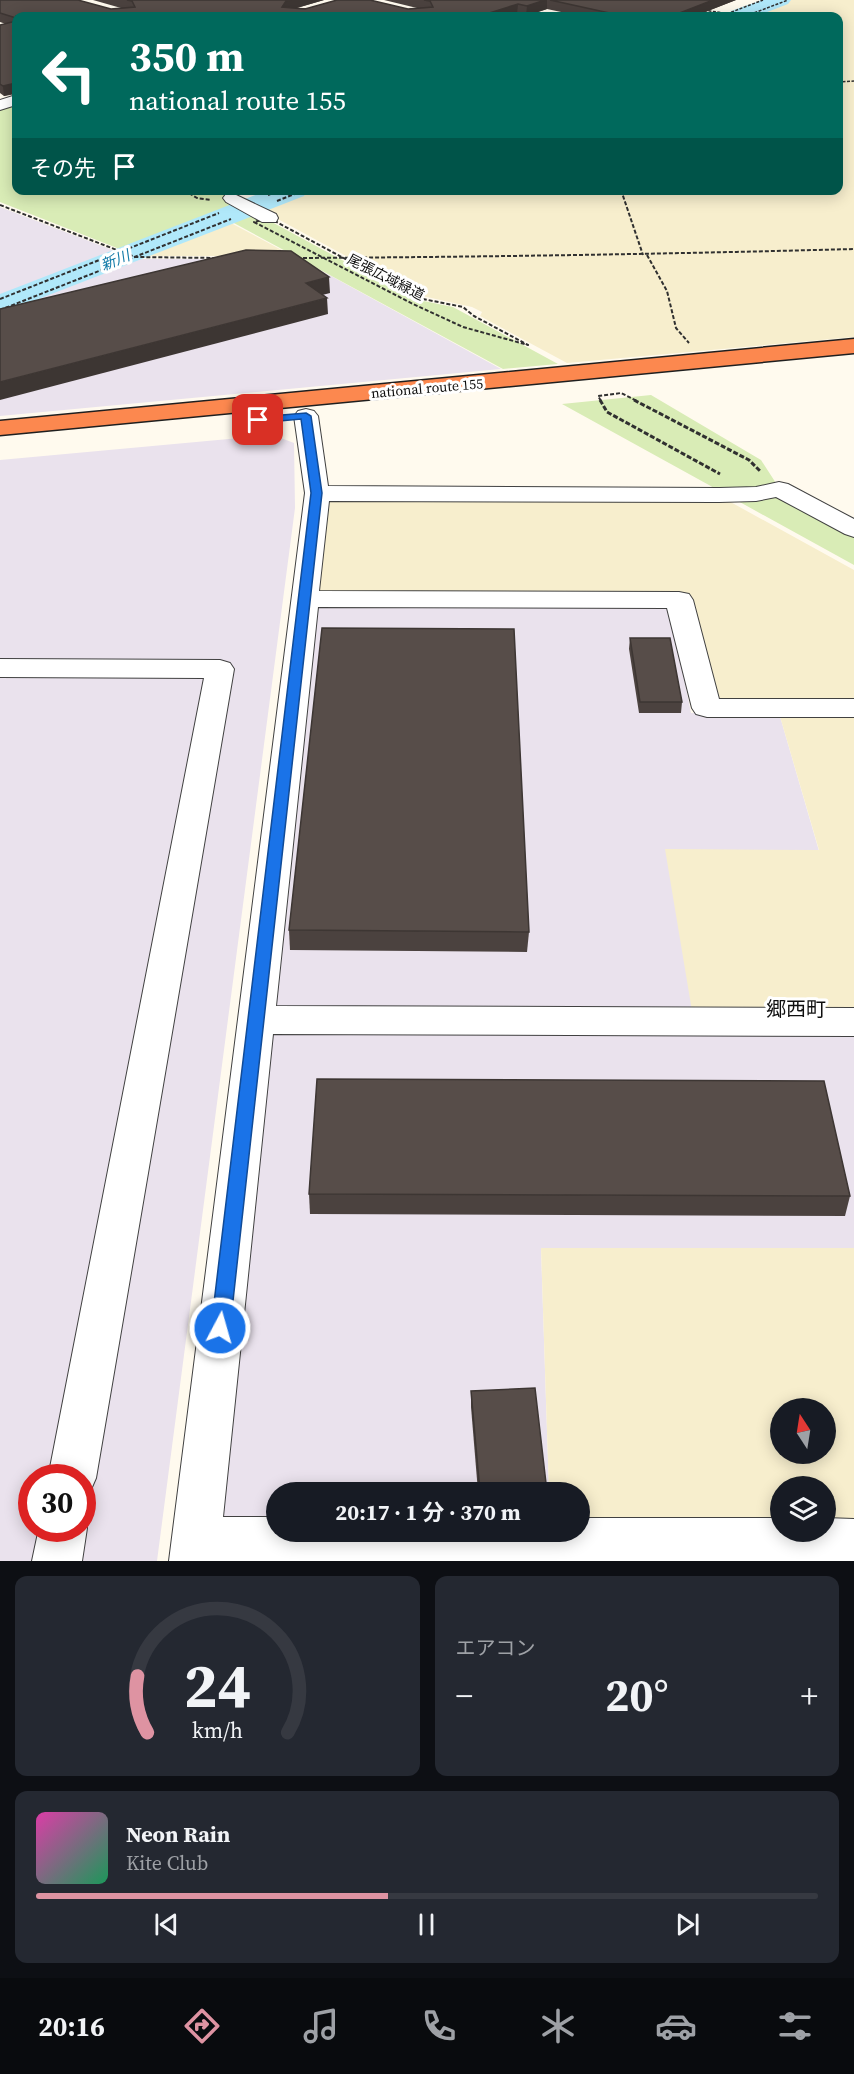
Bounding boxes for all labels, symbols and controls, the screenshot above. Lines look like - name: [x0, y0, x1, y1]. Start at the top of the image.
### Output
- text: 350 m: [129, 27, 244, 85]
- icon: left: [30, 36, 108, 114]
- text: national route 155: [129, 82, 346, 119]
- icon: arrive: [108, 150, 141, 183]
- text: その先: [30, 153, 96, 183]
- water label: 新川: [97, 244, 135, 275]
- street label: 尾張広域緑道: [344, 249, 428, 305]
- street label: national route 155: [370, 373, 484, 403]
- pin: [232, 394, 283, 445]
- icon: arrive: [241, 403, 274, 436]
- district label: 郷西町: [766, 995, 826, 1023]
- position arrow: [188, 1296, 252, 1360]
- north arrow: [770, 1398, 836, 1464]
- map controls: [770, 1398, 836, 1542]
- speed limit sign: 30: [18, 1464, 96, 1542]
- button: layers: [770, 1476, 836, 1542]
- text: 20:17 · 1 分 · 370 m: [335, 1497, 521, 1527]
- text: エアコン: [456, 1634, 536, 1662]
- text: 24: [183, 1642, 251, 1728]
- text: 20°: [605, 1664, 669, 1726]
- text: −: [456, 1673, 473, 1718]
- text: +: [800, 1673, 818, 1718]
- text: km/h: [192, 1716, 243, 1745]
- text: Neon Rain: [126, 1819, 230, 1849]
- text: Kite Club: [126, 1849, 208, 1877]
- icon: previous: [150, 1908, 183, 1941]
- icon: pause: [410, 1908, 443, 1941]
- icon: next: [671, 1908, 704, 1941]
- icon: directions: [181, 2005, 223, 2047]
- icon: music: [300, 2005, 342, 2047]
- icon: phone: [418, 2005, 460, 2047]
- icon: climate: [537, 2005, 579, 2047]
- icon: car: [655, 2005, 697, 2047]
- icon: filters: [774, 2005, 816, 2047]
- text: 20:16: [38, 2008, 105, 2045]

